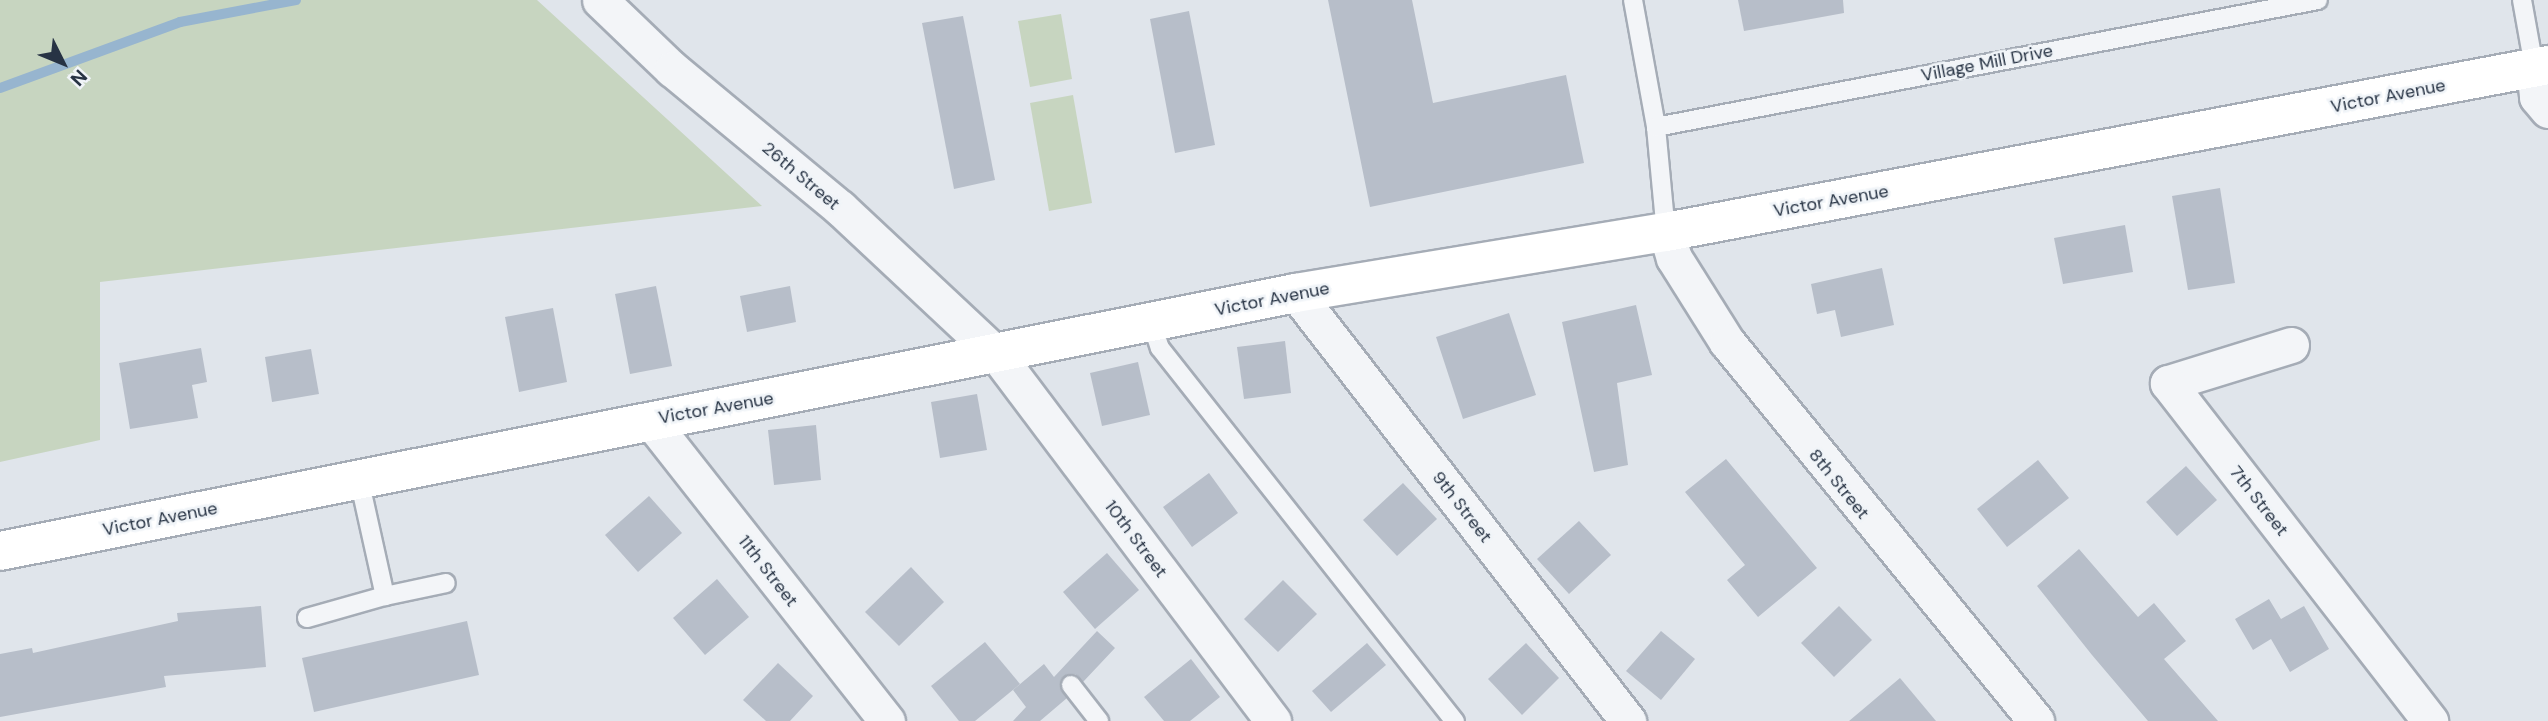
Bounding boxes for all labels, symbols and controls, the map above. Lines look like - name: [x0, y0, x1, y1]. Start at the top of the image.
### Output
- north arrow: [28, 28, 98, 98]
- street label: Village Mill Drive: [1919, 40, 2055, 86]
- text: N: [65, 64, 93, 91]
- street label: Victor Avenue: [2329, 74, 2447, 118]
- street label: 26th Street: [758, 137, 844, 215]
- street label: Victor Avenue: [1772, 180, 1890, 222]
- street label: Victor Avenue: [1213, 277, 1331, 321]
- street label: Victor Avenue: [657, 387, 775, 429]
- street label: 8th Street: [1804, 445, 1874, 523]
- street label: 7th Street: [2225, 462, 2293, 540]
- street label: 9th Street: [1427, 467, 1497, 547]
- street label: 10th Street: [1100, 496, 1172, 582]
- street label: Victor Avenue: [101, 497, 219, 541]
- street label: 11th Street: [733, 531, 803, 611]

